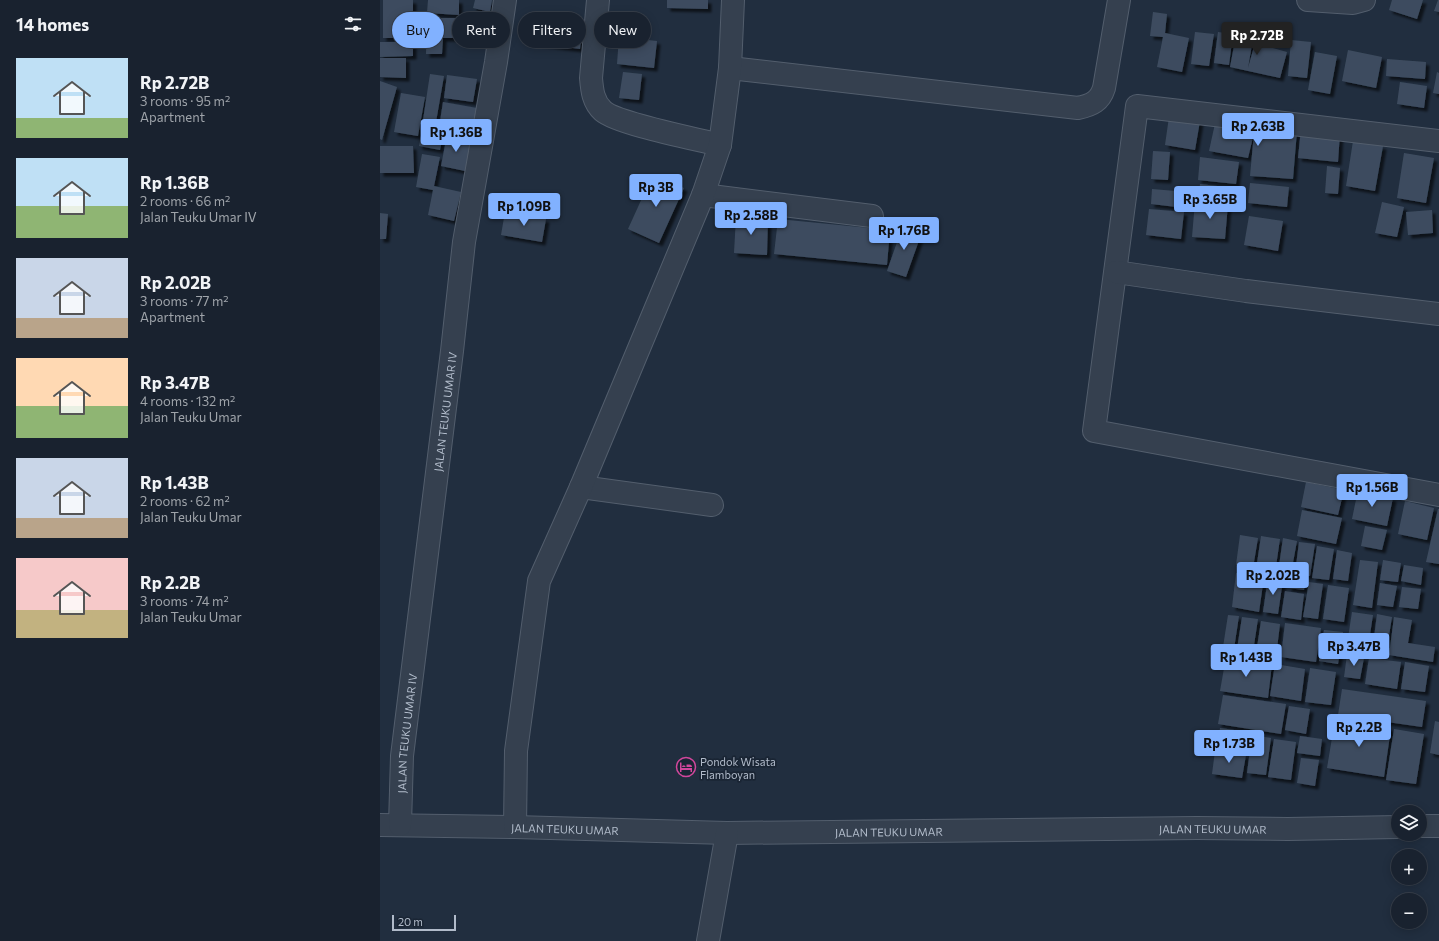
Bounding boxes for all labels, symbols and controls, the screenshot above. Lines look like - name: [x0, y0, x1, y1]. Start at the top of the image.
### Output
- chip: Buy: [392, 12, 444, 48]
- chip: Rent: [452, 12, 510, 48]
- chip: Filters: [518, 12, 586, 48]
- chip: New: [594, 12, 651, 48]
- icon: filters: [342, 13, 364, 35]
- text: 14 homes: [16, 14, 89, 35]
- pin: Rp 2.72B: [1216, 22, 1298, 56]
- text: Rp 2.72B: [1230, 27, 1284, 43]
- text: Rp 2.72B: [140, 72, 209, 93]
- icon: home: [48, 74, 96, 122]
- text: 3 rooms · 95 m²: [140, 93, 230, 109]
- text: Apartment: [140, 109, 205, 125]
- pin: Rp 2.63B: [1217, 113, 1299, 147]
- text: Rp 2.63B: [1231, 118, 1285, 134]
- pin: Rp 1.36B: [415, 119, 497, 153]
- text: Rp 1.36B: [430, 124, 482, 140]
- text: Rp 1.36B: [140, 172, 209, 193]
- icon: home: [48, 174, 96, 222]
- pin: Rp 3B: [628, 174, 684, 208]
- text: Rp 3B: [638, 179, 674, 195]
- pin: Rp 3.65B: [1169, 186, 1251, 220]
- text: Rp 3.65B: [1183, 191, 1237, 207]
- text: 2 rooms · 66 m²: [140, 193, 230, 209]
- pin: Rp 1.09B: [483, 193, 565, 227]
- text: Rp 1.09B: [497, 198, 551, 214]
- pin: Rp 2.58B: [710, 202, 792, 236]
- text: Rp 2.58B: [724, 207, 778, 223]
- text: Jalan Teuku Umar IV: [140, 209, 257, 225]
- pin: Rp 1.76B: [863, 217, 945, 251]
- text: Rp 1.76B: [878, 222, 930, 238]
- text: Rp 2.02B: [140, 272, 211, 293]
- icon: home: [48, 274, 96, 322]
- text: 3 rooms · 77 m²: [140, 293, 229, 309]
- text: Apartment: [140, 309, 205, 325]
- street label: JALAN TEUKU UMAR IV: [431, 351, 458, 472]
- text: Rp 3.47B: [140, 372, 210, 393]
- icon: home: [48, 374, 96, 422]
- text: 4 rooms · 132 m²: [140, 393, 235, 409]
- text: Jalan Teuku Umar: [140, 409, 242, 425]
- text: Rp 1.43B: [140, 472, 209, 493]
- icon: home: [48, 474, 96, 522]
- pin: Rp 1.56B: [1331, 474, 1413, 508]
- text: Rp 1.56B: [1346, 479, 1398, 495]
- text: 2 rooms · 62 m²: [140, 493, 230, 509]
- text: Jalan Teuku Umar: [140, 509, 242, 525]
- pin: Rp 2.02B: [1232, 562, 1314, 596]
- text: Rp 2.02B: [1246, 567, 1300, 583]
- text: Rp 2.2B: [140, 572, 200, 593]
- icon: home: [48, 574, 96, 622]
- text: 3 rooms · 74 m²: [140, 593, 229, 609]
- text: Jalan Teuku Umar: [140, 609, 242, 625]
- pin: Rp 3.47B: [1313, 633, 1395, 667]
- text: Rp 3.47B: [1327, 638, 1381, 654]
- pin: Rp 1.43B: [1205, 644, 1287, 678]
- text: Rp 1.43B: [1220, 649, 1272, 665]
- street label: JALAN TEUKU UMAR IV: [394, 672, 419, 793]
- pin: Rp 2.2B: [1322, 714, 1396, 748]
- text: Rp 2.2B: [1336, 719, 1382, 735]
- pin: Rp 1.73B: [1188, 730, 1270, 764]
- text: Rp 1.73B: [1203, 735, 1255, 751]
- place label: Pondok Wisata Flamboyan: [700, 755, 776, 781]
- hotel icon: Pondok Wisata Flamboyan: [675, 756, 697, 778]
- map controls: [1391, 805, 1427, 929]
- button: layers: [1391, 805, 1427, 841]
- street label: JALAN TEUKU UMAR: [511, 820, 620, 836]
- street label: JALAN TEUKU UMAR: [1159, 821, 1267, 836]
- street label: JALAN TEUKU UMAR: [835, 824, 943, 839]
- button: +: [1391, 849, 1427, 885]
- button: −: [1391, 893, 1427, 929]
- scale bar: [392, 913, 456, 932]
- text: 20 m: [398, 915, 423, 928]

